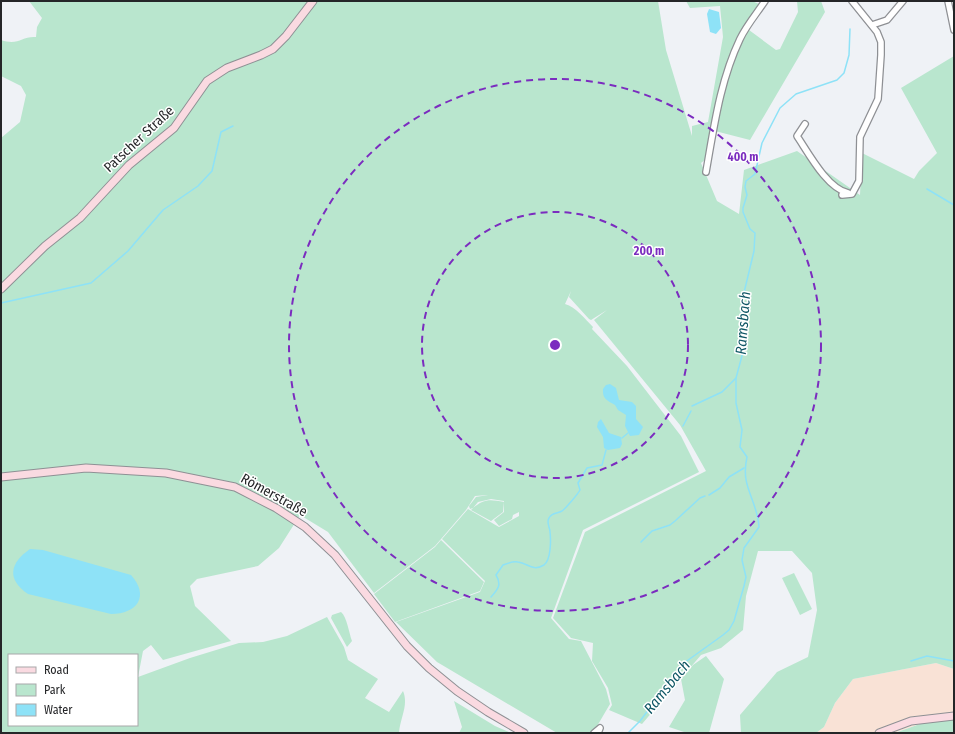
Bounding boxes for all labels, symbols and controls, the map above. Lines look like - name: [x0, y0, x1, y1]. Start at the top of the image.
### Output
- street label: Patscher Straße: [100, 102, 178, 176]
- text: 400 m: [728, 150, 758, 164]
- text: 200 m: [633, 244, 664, 258]
- water label: Ramsbach: [732, 291, 754, 355]
- centre of rings: [548, 338, 562, 352]
- street label: Römerstraße: [238, 470, 310, 520]
- legend: [8, 654, 138, 726]
- water label: Ramsbach: [640, 657, 694, 717]
- text: Road: [44, 663, 69, 677]
- text: Park: [44, 683, 66, 697]
- text: Water: [44, 703, 73, 717]

